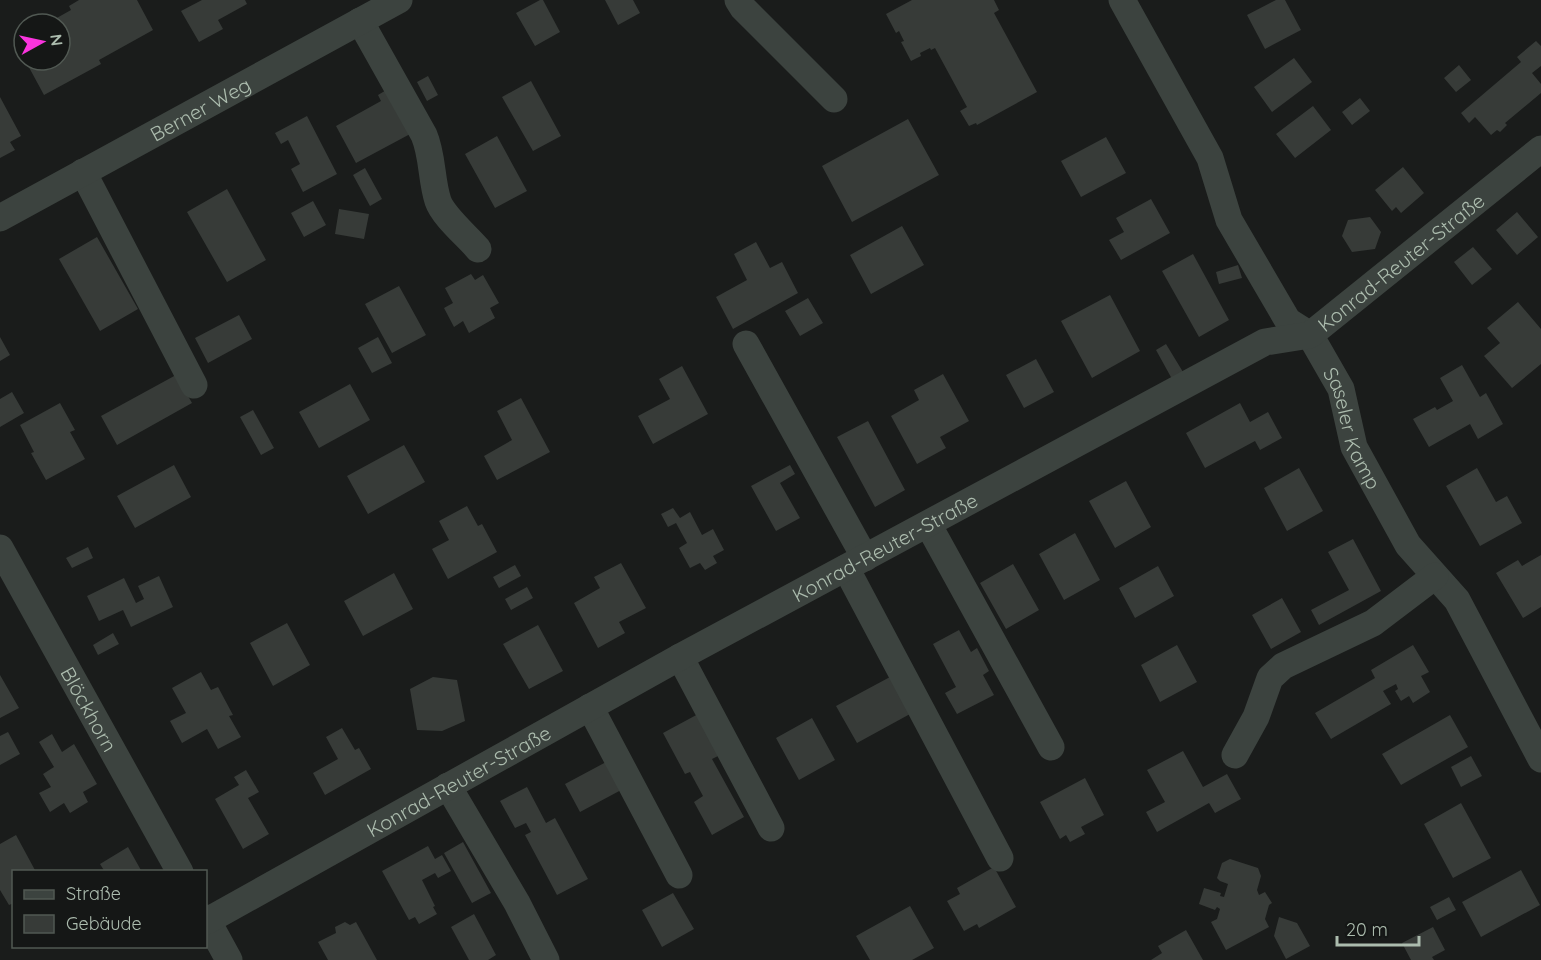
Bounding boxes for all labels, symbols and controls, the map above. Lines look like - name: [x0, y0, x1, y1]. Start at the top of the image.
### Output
- north arrow: [12, 12, 72, 72]
- text: N: [46, 33, 68, 47]
- street label: Berner Weg: [145, 71, 255, 146]
- street label: Konrad-Reuter-Straße: [1312, 187, 1489, 337]
- street label: Saseler Kamp: [1318, 362, 1387, 493]
- street label: Konrad-Reuter-Straße: [788, 487, 982, 607]
- street label: Blöckhorn: [56, 662, 123, 756]
- street label: Konrad-Reuter-Straße: [362, 719, 555, 842]
- legend: [12, 870, 207, 948]
- text: Straße: [66, 882, 121, 905]
- scale bar: [1337, 909, 1420, 947]
- text: Gebäude: [66, 912, 142, 935]
- text: 20 m: [1346, 918, 1388, 941]

